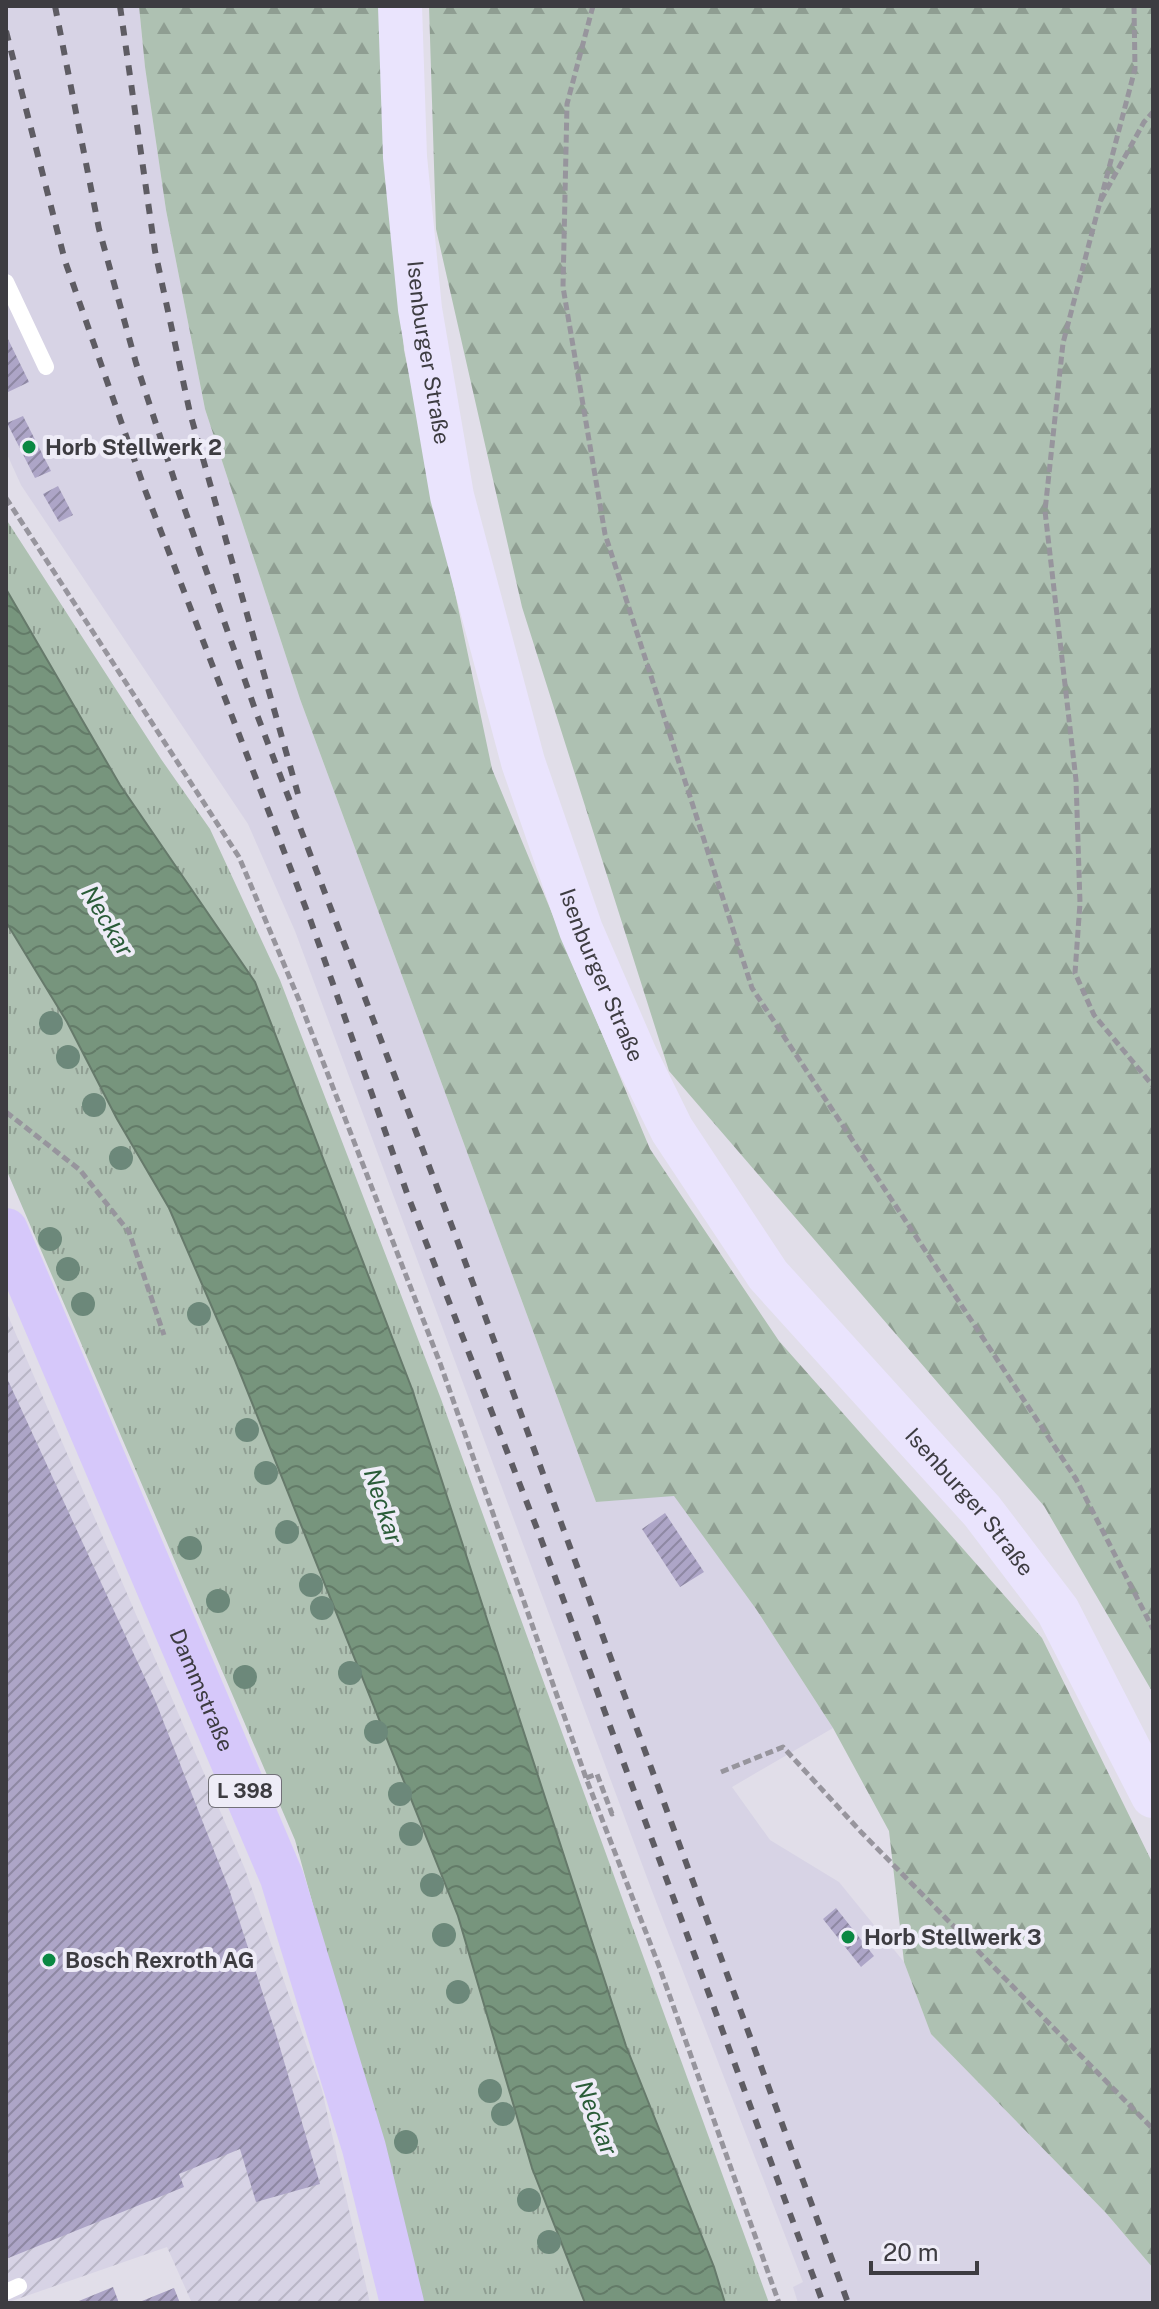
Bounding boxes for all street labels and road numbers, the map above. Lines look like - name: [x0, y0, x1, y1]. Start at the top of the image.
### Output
- street label: Isenburger Straße: [402, 259, 456, 446]
- street label: Isenburger Straße: [555, 885, 649, 1066]
- street label: Isenburger Straße: [900, 1423, 1039, 1581]
- street label: Dammstraße: [164, 1625, 239, 1755]
- road number: L 398: [209, 1775, 281, 1807]

